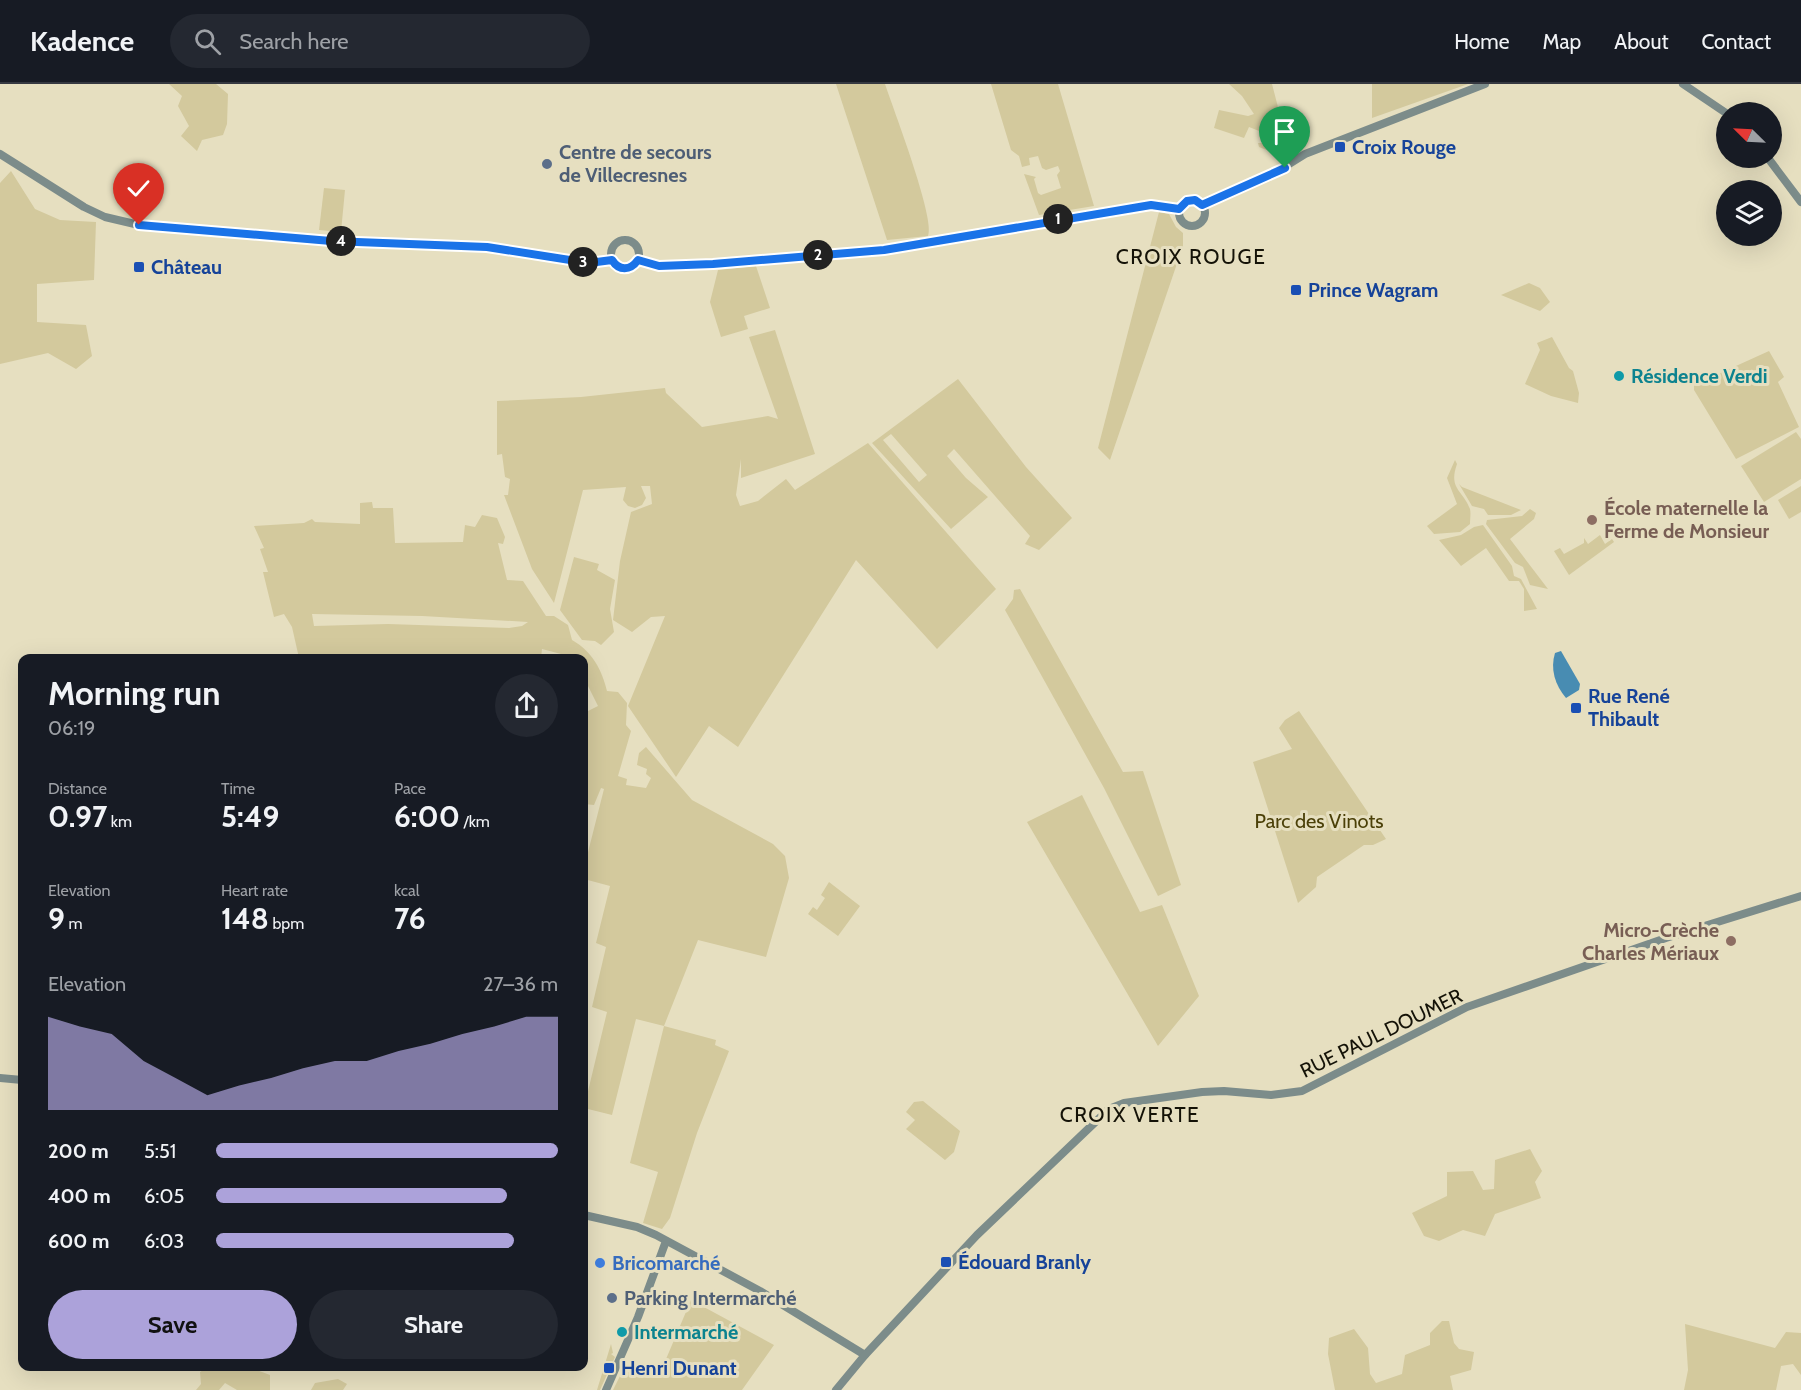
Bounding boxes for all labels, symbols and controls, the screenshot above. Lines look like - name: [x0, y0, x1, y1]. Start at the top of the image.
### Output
- search box: [170, 14, 590, 68]
- text: Kadence: [30, 24, 134, 58]
- icon: search: [191, 25, 224, 58]
- text: Search here: [239, 28, 349, 55]
- text: Home: [1454, 29, 1510, 54]
- text: Map: [1543, 29, 1581, 54]
- text: About: [1614, 29, 1668, 54]
- text: Contact: [1701, 29, 1771, 54]
- north arrow: [1716, 102, 1782, 168]
- map controls: [1716, 102, 1782, 246]
- pin: [1259, 106, 1310, 168]
- icon: arrive: [1268, 115, 1301, 148]
- place label: Croix Rouge: [1352, 135, 1456, 159]
- place label: Centre de secours de Villecresnes: [559, 140, 712, 187]
- marker: Croix Rouge: [1333, 140, 1347, 154]
- marker: Centre de secours de Villecresnes: [540, 157, 554, 171]
- pin: [113, 163, 164, 225]
- icon: check: [122, 172, 155, 205]
- button: layers: [1716, 180, 1782, 246]
- pin: 1: [1043, 204, 1073, 234]
- text: 1: [1055, 209, 1061, 228]
- pin: 4: [326, 226, 356, 256]
- text: 4: [336, 231, 346, 250]
- pin: 2: [803, 240, 833, 270]
- district label: CROIX ROUGE: [1116, 244, 1266, 269]
- text: 2: [814, 245, 822, 264]
- pin: 3: [568, 247, 598, 277]
- text: 3: [579, 252, 587, 271]
- place label: Château: [151, 255, 222, 279]
- marker: Château: [132, 260, 146, 274]
- place label: Prince Wagram: [1308, 278, 1438, 302]
- marker: Prince Wagram: [1289, 283, 1303, 297]
- place label: Résidence Verdi: [1631, 364, 1768, 388]
- marker: Résidence Verdi: [1612, 369, 1626, 383]
- place label: École maternelle la Ferme de Monsieur: [1604, 496, 1770, 543]
- marker: École maternelle la Ferme de Monsieur: [1585, 513, 1599, 527]
- text: Morning run: [48, 673, 220, 713]
- button: share: [495, 674, 558, 737]
- place label: Rue René Thibault: [1588, 684, 1670, 731]
- marker: Rue René Thibault: [1569, 701, 1583, 715]
- text: 06:19: [48, 716, 95, 740]
- text: Distance: [48, 779, 107, 798]
- text: Time: [221, 779, 255, 798]
- text: Pace: [394, 779, 426, 798]
- text: 0.97: [48, 798, 107, 835]
- text: 5:49: [221, 798, 279, 835]
- text: 6:00: [394, 798, 460, 835]
- park label: Parc des Vinots: [1255, 809, 1383, 833]
- text: km: [107, 812, 132, 831]
- text: /km: [460, 812, 490, 831]
- text: Elevation: [48, 881, 111, 900]
- text: Heart rate: [221, 881, 288, 900]
- text: kcal: [394, 881, 420, 900]
- text: 9: [48, 900, 65, 937]
- text: 148: [221, 900, 269, 937]
- text: 76: [394, 900, 426, 937]
- text: m: [65, 914, 83, 933]
- text: bpm: [269, 914, 304, 933]
- place label: Micro-Crèche Charles Mériaux: [1582, 918, 1719, 965]
- marker: Micro-Crèche Charles Mériaux: [1724, 934, 1738, 948]
- text: Elevation: [48, 972, 126, 996]
- text: 27–36 m: [483, 972, 558, 996]
- street label: RUE PAUL DOUMER: [1296, 983, 1466, 1083]
- district label: CROIX VERTE: [1060, 1102, 1200, 1127]
- text: 200 m: [48, 1139, 109, 1163]
- text: 5:51: [144, 1139, 176, 1163]
- text: 400 m: [48, 1184, 111, 1208]
- text: 6:05: [144, 1184, 184, 1208]
- text: 600 m: [48, 1229, 109, 1253]
- text: 6:03: [144, 1229, 184, 1253]
- place label: Édouard Branly: [958, 1250, 1091, 1274]
- place label: Bricomarché: [612, 1251, 720, 1275]
- marker: Édouard Branly: [939, 1255, 953, 1269]
- marker: Bricomarché: [593, 1256, 607, 1270]
- place label: Parking Intermarché: [624, 1286, 797, 1310]
- button: Save: [48, 1290, 297, 1359]
- button: Share: [309, 1290, 558, 1359]
- marker: Parking Intermarché: [605, 1291, 619, 1305]
- place label: Intermarché: [634, 1320, 738, 1344]
- marker: Intermarché: [615, 1325, 629, 1339]
- place label: Henri Dunant: [621, 1356, 737, 1380]
- marker: Henri Dunant: [602, 1361, 616, 1375]

